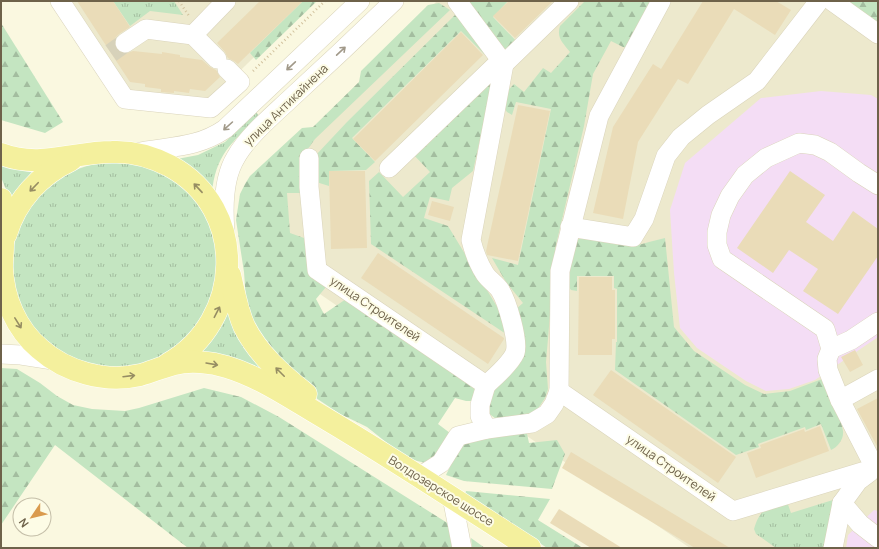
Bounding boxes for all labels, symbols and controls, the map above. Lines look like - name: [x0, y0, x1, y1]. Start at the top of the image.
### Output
- one-way arrow: [336, 46, 346, 56]
- street label: улица Антикайнена: [240, 60, 332, 149]
- one-way arrow: [286, 62, 296, 71]
- one-way arrow: [223, 121, 233, 131]
- one-way arrow: [29, 182, 38, 192]
- one-way arrow: [193, 183, 202, 193]
- street label: улица Строителей: [327, 272, 424, 345]
- one-way arrow: [214, 307, 221, 319]
- one-way arrow: [15, 317, 23, 329]
- one-way arrow: [206, 360, 219, 368]
- one-way arrow: [275, 367, 285, 377]
- one-way arrow: [122, 373, 135, 380]
- street label: улица Строителей: [623, 430, 720, 505]
- street label: Волдозерское шоссе: [385, 451, 497, 530]
- north arrow: [12, 497, 52, 537]
- text: N: [15, 515, 32, 531]

